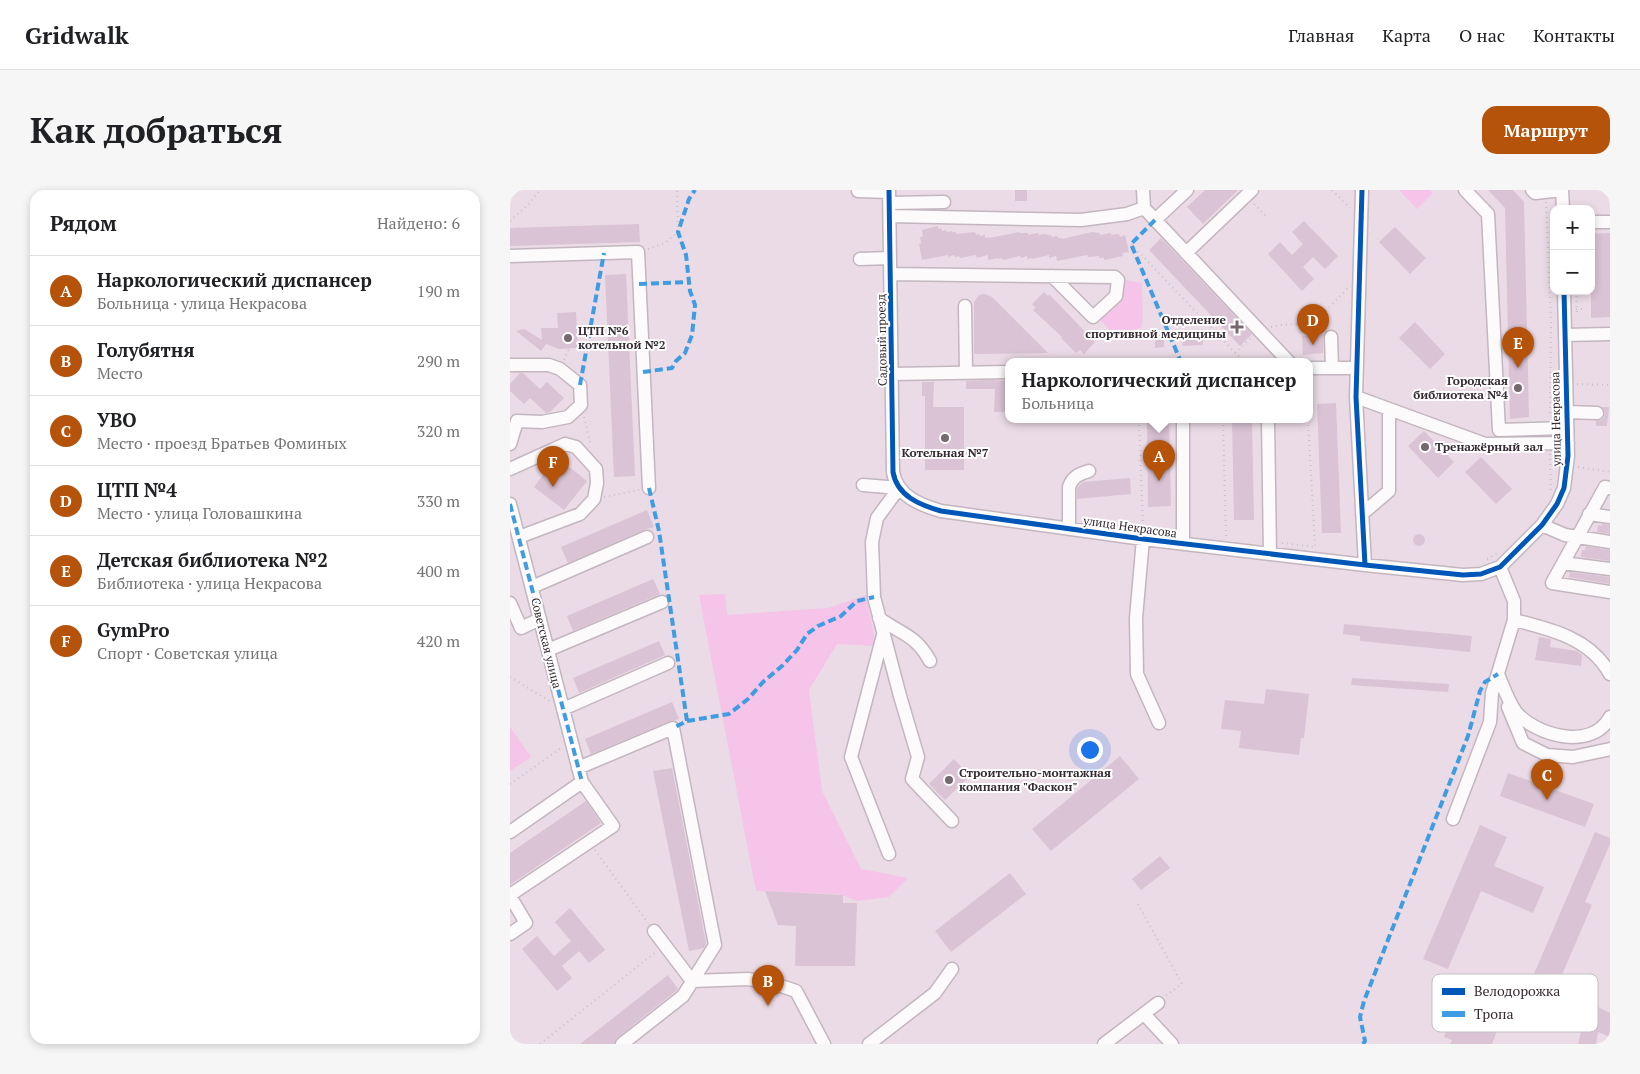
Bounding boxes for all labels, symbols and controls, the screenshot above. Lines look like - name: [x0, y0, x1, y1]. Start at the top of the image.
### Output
- text: Gridwalk: [25, 19, 129, 51]
- text: Главная: [1288, 23, 1354, 47]
- text: Карта: [1382, 23, 1431, 47]
- text: О нас: [1459, 23, 1505, 47]
- text: Контакты: [1533, 23, 1615, 47]
- button: Маршрут: [1482, 106, 1610, 154]
- text: Как добраться: [30, 107, 283, 153]
- map controls: [1550, 205, 1595, 295]
- button: +: [1550, 205, 1595, 250]
- text: Рядом: [50, 209, 117, 237]
- text: Найдено: 6: [377, 212, 460, 234]
- button: −: [1550, 250, 1595, 295]
- text: Наркологический диспансер: [97, 267, 372, 292]
- text: A: [60, 280, 72, 302]
- text: 190 m: [417, 280, 460, 302]
- text: Больница · улица Некрасова: [97, 292, 307, 314]
- street label: Садовый проезд: [873, 294, 890, 386]
- pin: D: [1297, 304, 1329, 345]
- place label: Отделение спортивной медицины: [1085, 312, 1227, 341]
- marker: Отделение спортивной медицины: [1230, 320, 1244, 334]
- place label: ЦТП №6 котельной №2: [578, 323, 666, 352]
- pin: E: [1502, 327, 1534, 368]
- marker: ЦТП №6 котельной №2: [562, 332, 574, 344]
- text: Голубятня: [97, 337, 195, 362]
- text: B: [61, 350, 71, 372]
- text: 290 m: [417, 350, 460, 372]
- popup: [1005, 358, 1313, 423]
- text: Место: [97, 362, 143, 384]
- text: Наркологический диспансер: [1022, 367, 1296, 392]
- street label: улица Некрасова: [1547, 372, 1564, 467]
- place label: Городская библиотека №4: [1413, 373, 1508, 402]
- marker: Городская библиотека №4: [1512, 382, 1524, 394]
- text: Больница: [1022, 392, 1094, 414]
- text: УВО: [97, 407, 137, 432]
- text: C: [61, 420, 71, 442]
- text: 320 m: [417, 420, 460, 442]
- text: Место · проезд Братьев Фоминых: [97, 432, 347, 454]
- marker: Котельная №7: [939, 432, 951, 444]
- place label: Тренажёрный зал: [1435, 439, 1543, 454]
- pin: A: [1143, 440, 1175, 481]
- marker: Тренажёрный зал: [1419, 441, 1431, 453]
- place label: Котельная №7: [901, 445, 989, 460]
- pin: F: [537, 446, 569, 487]
- text: ЦТП №4: [97, 477, 177, 502]
- text: D: [60, 490, 72, 512]
- text: 330 m: [417, 490, 460, 512]
- text: Место · улица Головашкина: [97, 502, 302, 524]
- street label: улица Некрасова: [1081, 512, 1178, 541]
- text: Детская библиотека №2: [97, 547, 328, 572]
- text: E: [61, 560, 71, 582]
- text: 400 m: [417, 560, 460, 582]
- text: Библиотека · улица Некрасова: [97, 572, 322, 594]
- street label: Советская улица: [528, 596, 565, 690]
- text: GymPro: [97, 617, 170, 642]
- text: F: [61, 630, 71, 652]
- text: 420 m: [417, 630, 460, 652]
- text: Спорт · Советская улица: [97, 642, 278, 664]
- your location: [1077, 737, 1103, 763]
- pin: C: [1531, 759, 1563, 800]
- place label: Строительно-монтажная компания "Фаскон": [959, 765, 1111, 794]
- marker: Строительно-монтажная компания "Фаскон": [943, 774, 955, 786]
- pin: B: [752, 965, 784, 1006]
- legend: [1432, 974, 1598, 1032]
- text: Велодорожка: [1474, 981, 1560, 1000]
- text: Тропа: [1474, 1004, 1514, 1023]

